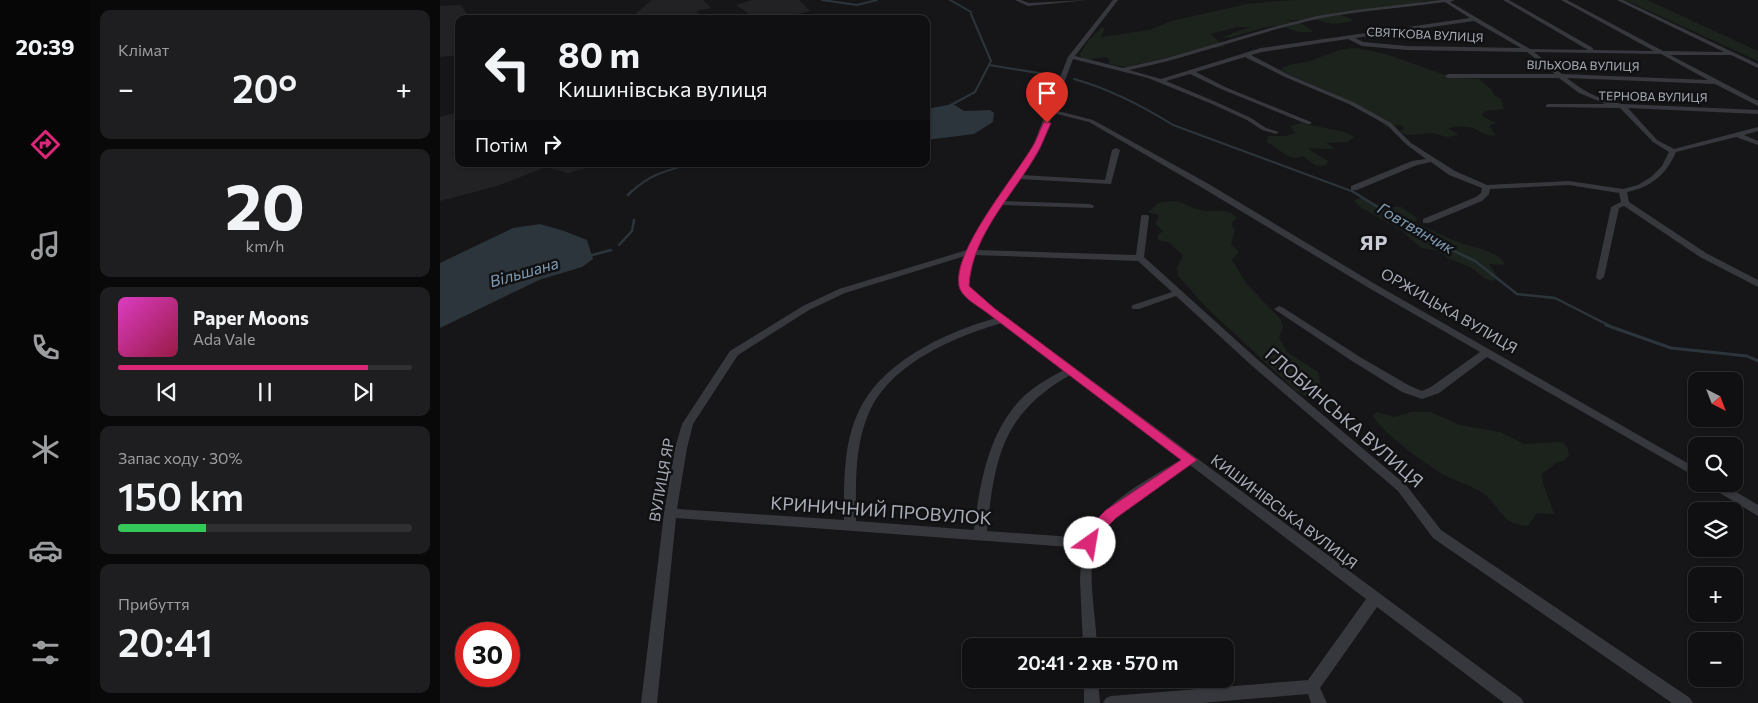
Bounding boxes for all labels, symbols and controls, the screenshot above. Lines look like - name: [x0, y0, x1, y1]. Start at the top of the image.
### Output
- street label: СВЯТКОВА ВУЛИЦЯ: [1366, 24, 1484, 44]
- text: 80 m: [558, 32, 640, 75]
- text: 20:39: [15, 33, 75, 60]
- icon: left: [475, 35, 540, 100]
- text: Клімат: [118, 40, 169, 59]
- street label: ВІЛЬХОВА ВУЛИЦЯ: [1526, 57, 1640, 73]
- text: 20°: [232, 64, 297, 111]
- text: −: [118, 71, 134, 105]
- text: +: [396, 71, 412, 105]
- pin: [1026, 72, 1068, 123]
- text: Кишинівська вулиця: [558, 75, 768, 102]
- icon: arrive: [1033, 79, 1061, 107]
- street label: ТЕРНОВА ВУЛИЦЯ: [1598, 88, 1708, 104]
- icon: directions: [28, 127, 63, 162]
- icon: right: [538, 130, 566, 158]
- text: Потім: [475, 133, 528, 156]
- text: 20: [225, 164, 305, 243]
- water label: Говтвянчик: [1374, 198, 1458, 257]
- icon: music: [28, 228, 63, 263]
- district label: ЯР: [1360, 230, 1388, 254]
- text: km/h: [246, 236, 284, 255]
- water label: Вільшана: [487, 253, 561, 290]
- street label: ОРЖИЦЬКА ВУЛИЦЯ: [1378, 264, 1521, 357]
- text: Paper Moons: [193, 306, 309, 329]
- text: Ada Vale: [193, 329, 255, 348]
- icon: phone: [28, 330, 63, 365]
- street label: ГЛОБИНСЬКА ВУЛИЦЯ: [1261, 343, 1428, 492]
- north arrow: [1688, 372, 1742, 428]
- map controls: [1688, 372, 1743, 687]
- icon: previous: [153, 378, 181, 406]
- icon: pause: [251, 378, 279, 406]
- icon: next: [349, 378, 377, 406]
- icon: climate: [28, 432, 63, 467]
- street label: ВУЛИЦЯ ЯР: [645, 437, 677, 523]
- button: search: [1688, 437, 1743, 492]
- text: Запас ходу · 30%: [118, 448, 243, 467]
- street label: КИШИНІВСЬКА ВУЛИЦЯ: [1208, 450, 1361, 572]
- text: 150 km: [118, 472, 244, 519]
- street label: КРИНИЧНИЙ ПРОВУЛОК: [770, 491, 992, 529]
- button: layers: [1688, 502, 1743, 557]
- position arrow: [1063, 516, 1115, 568]
- icon: car: [28, 533, 63, 568]
- button: +: [1688, 567, 1743, 622]
- text: Прибуття: [118, 594, 190, 613]
- text: 20:41: [118, 618, 213, 665]
- speed limit sign: 30: [455, 622, 520, 687]
- button: −: [1688, 632, 1743, 687]
- icon: filters: [28, 635, 63, 670]
- text: 20:41 · 2 хв · 570 m: [1018, 651, 1178, 674]

